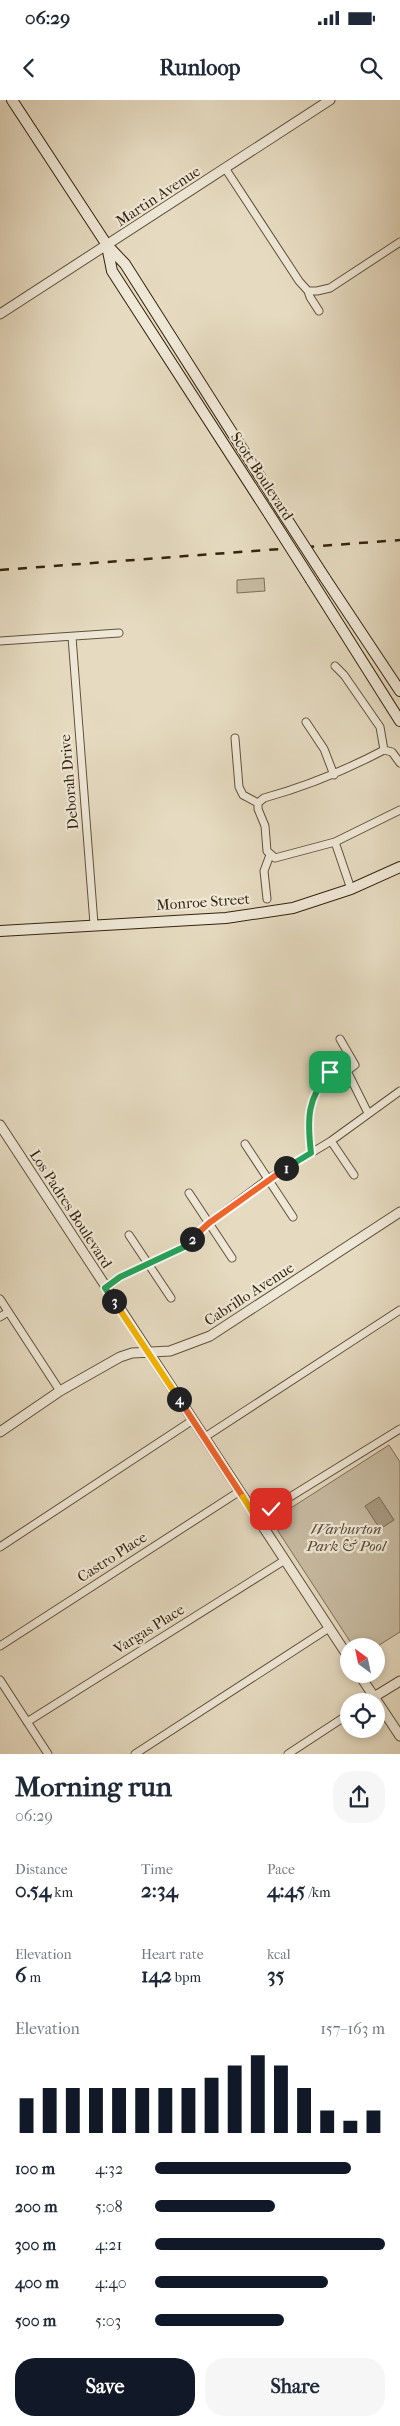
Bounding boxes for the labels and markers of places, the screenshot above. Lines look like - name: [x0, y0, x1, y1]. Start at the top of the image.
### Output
- pin: [309, 1051, 351, 1093]
- pin: 1: [274, 1156, 298, 1180]
- pin: 2: [180, 1226, 204, 1252]
- pin: 3: [102, 1288, 126, 1314]
- pin: 4: [166, 1386, 192, 1412]
- pin: [250, 1488, 292, 1530]

